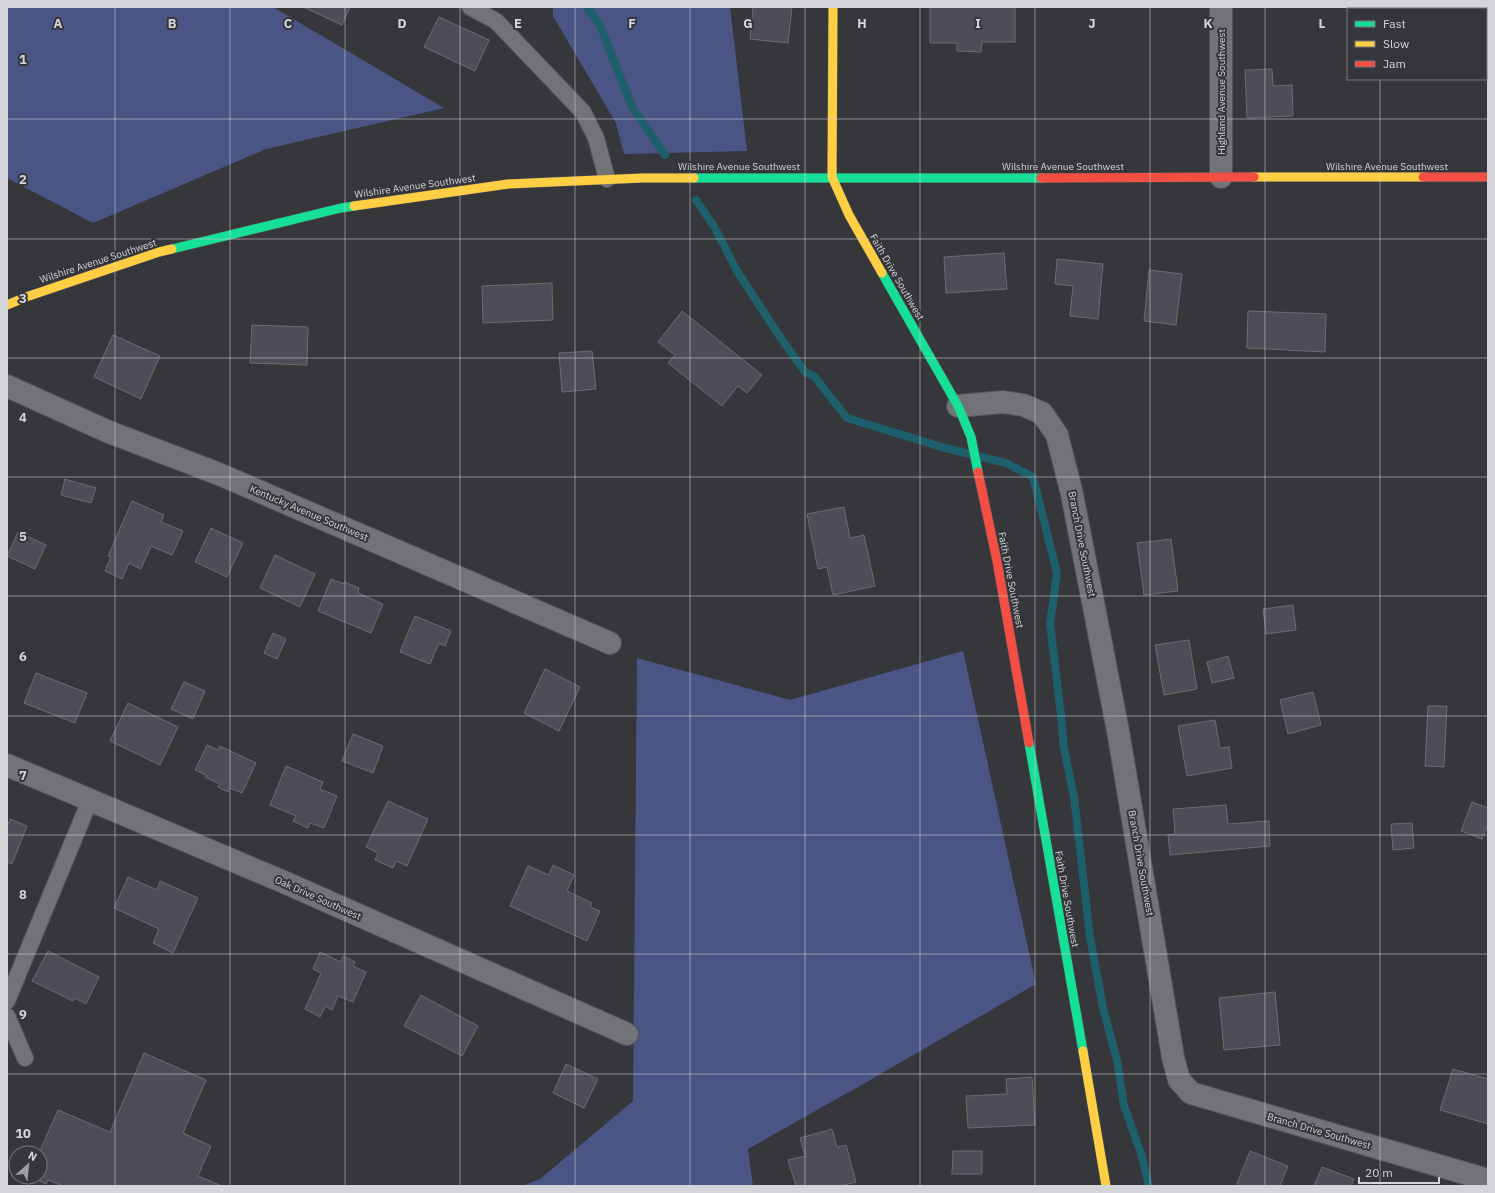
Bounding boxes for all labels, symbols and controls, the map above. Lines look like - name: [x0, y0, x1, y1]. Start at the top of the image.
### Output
- legend: [1347, 8, 1487, 80]
- text: A: [54, 15, 63, 32]
- text: B: [168, 15, 177, 32]
- text: C: [284, 15, 293, 32]
- text: D: [397, 15, 407, 32]
- text: E: [514, 15, 522, 32]
- text: F: [628, 15, 636, 32]
- text: G: [743, 15, 753, 32]
- text: H: [857, 15, 867, 32]
- text: I: [975, 15, 981, 32]
- text: J: [1088, 15, 1096, 32]
- text: K: [1203, 15, 1213, 32]
- text: L: [1319, 15, 1326, 32]
- text: Fast: [1383, 16, 1406, 31]
- street label: Highland Avenue Southwest: [1215, 29, 1228, 155]
- text: Slow: [1383, 36, 1409, 51]
- text: 1: [19, 51, 27, 68]
- text: Jam: [1383, 56, 1406, 71]
- street label: Wilshire Avenue Southwest: [678, 160, 801, 173]
- street label: Wilshire Avenue Southwest: [1002, 160, 1125, 173]
- street label: Wilshire Avenue Southwest: [1326, 160, 1449, 173]
- text: 2: [19, 171, 27, 188]
- street label: Wilshire Avenue Southwest: [354, 171, 477, 201]
- street label: Faith Drive Southwest: [867, 231, 927, 323]
- street label: Wilshire Avenue Southwest: [38, 236, 159, 286]
- text: 3: [19, 290, 27, 307]
- text: 4: [19, 409, 27, 426]
- street label: Kentucky Avenue Southwest: [248, 482, 371, 544]
- street label: Branch Drive Southwest: [1065, 490, 1099, 598]
- text: 5: [19, 528, 27, 545]
- street label: Faith Drive Southwest: [995, 531, 1027, 630]
- text: 6: [19, 648, 27, 665]
- text: 7: [19, 767, 27, 784]
- street label: Branch Drive Southwest: [1125, 809, 1157, 918]
- street label: Faith Drive Southwest: [1052, 850, 1082, 949]
- street label: Oak Drive Southwest: [273, 873, 364, 923]
- text: 8: [19, 886, 27, 903]
- text: 9: [19, 1006, 27, 1023]
- street label: Branch Drive Southwest: [1266, 1110, 1373, 1152]
- text: 10: [15, 1125, 31, 1142]
- north arrow: [8, 1145, 48, 1185]
- text: N: [26, 1148, 39, 1164]
- scale bar: [1359, 1159, 1439, 1185]
- text: 20 m: [1365, 1165, 1393, 1180]

